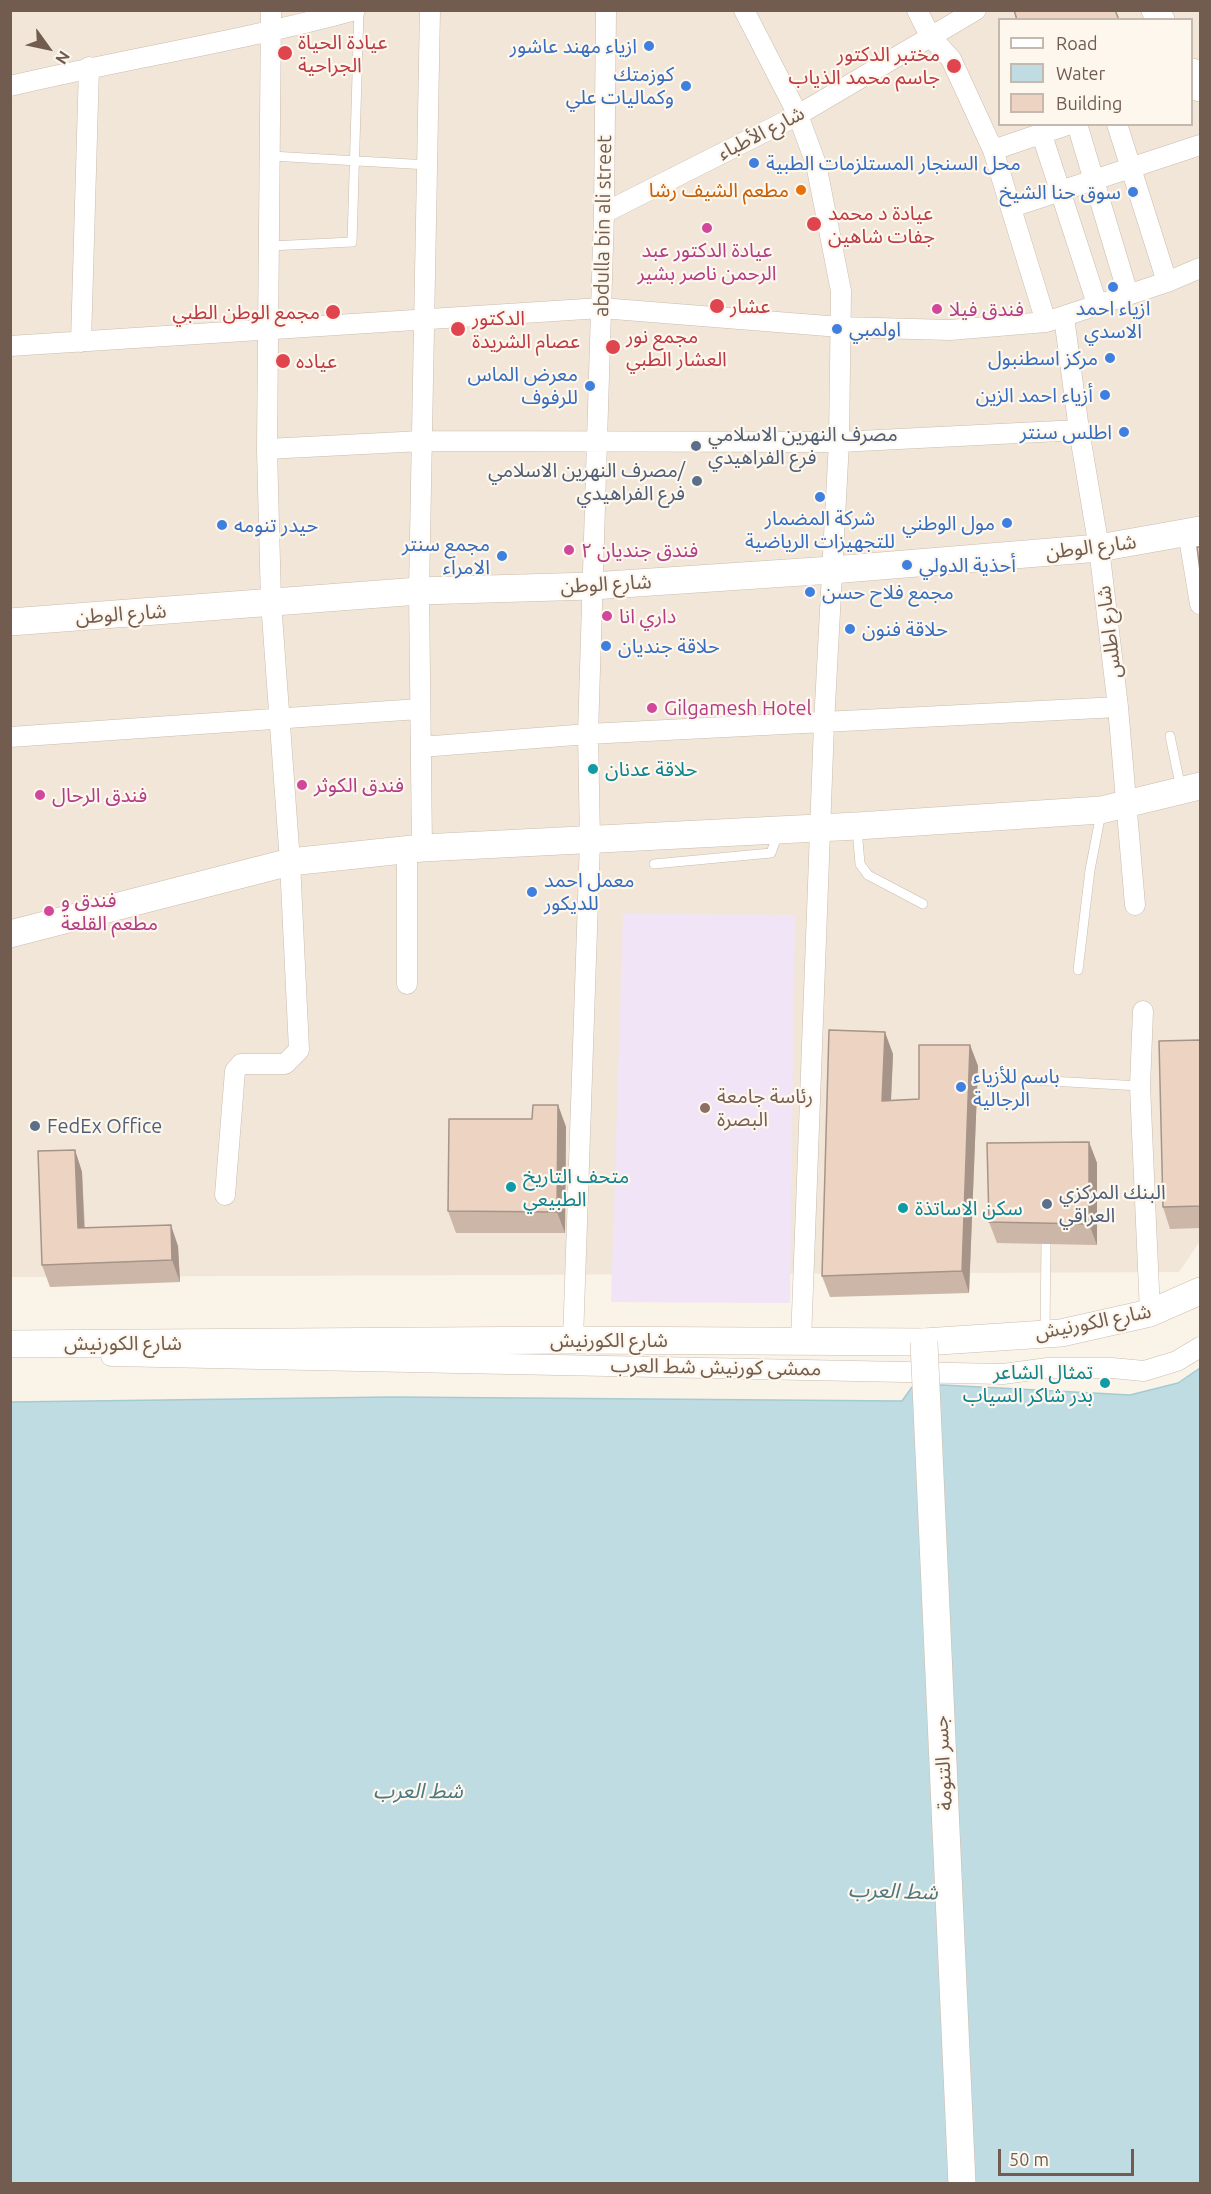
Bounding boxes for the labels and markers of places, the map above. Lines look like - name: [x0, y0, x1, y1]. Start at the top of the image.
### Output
- place label: عيادة الحياة الجراحية: [298, 30, 388, 77]
- place label: ازياء مهند عاشور: [510, 34, 637, 58]
- marker: ازياء مهند عاشور: [642, 39, 656, 53]
- place label: مختبر الدكتور جاسم محمد الذياب: [789, 42, 940, 89]
- marker: عيادة الحياة الجراحية: [276, 44, 294, 62]
- marker: مختبر الدكتور جاسم محمد الذياب: [945, 57, 963, 75]
- place label: كوزمتك وكماليات علي: [566, 62, 674, 109]
- marker: كوزمتك وكماليات علي: [679, 79, 693, 93]
- place label: محل السنجار المستلزمات الطبية: [766, 151, 1021, 175]
- marker: محل السنجار المستلزمات الطبية: [747, 156, 761, 170]
- place label: مطعم الشيف رشا: [649, 178, 789, 202]
- place label: سوق حنا الشيخ: [999, 180, 1121, 204]
- marker: مطعم الشيف رشا: [794, 183, 808, 197]
- marker: سوق حنا الشيخ: [1126, 185, 1140, 199]
- place label: عيادة د محمد جفات شاهين: [828, 201, 935, 248]
- marker: عيادة د محمد جفات شاهين: [805, 215, 823, 233]
- marker: عيادة الدكتور عبد الرحمن ناصر بشير: [700, 221, 714, 235]
- place label: عيادة الدكتور عبد الرحمن ناصر بشير: [637, 238, 777, 285]
- marker: ازياء احمد الاسدي: [1106, 280, 1120, 294]
- place label: عشار: [730, 294, 770, 318]
- place label: ازياء احمد الاسدي: [1076, 296, 1150, 343]
- marker: عشار: [708, 297, 726, 315]
- place label: فندق فيلا: [949, 297, 1024, 321]
- place label: مجمع الوطن الطبي: [172, 300, 320, 324]
- marker: فندق فيلا: [930, 302, 944, 316]
- marker: مجمع الوطن الطبي: [324, 303, 342, 321]
- place label: الدكتور عصام الشريدة: [472, 306, 580, 353]
- place label: اولمبي: [849, 317, 901, 341]
- marker: الدكتور عصام الشريدة: [449, 320, 467, 338]
- marker: اولمبي: [830, 322, 844, 336]
- place label: مجمع نور العشار الطبي: [626, 324, 727, 371]
- marker: مجمع نور العشار الطبي: [604, 338, 622, 356]
- place label: مركز اسطنبول: [988, 346, 1098, 370]
- place label: عياده: [296, 349, 337, 373]
- marker: مركز اسطنبول: [1103, 351, 1117, 365]
- marker: عياده: [274, 352, 292, 370]
- place label: معرض الماس للرفوف: [468, 362, 578, 409]
- marker: معرض الماس للرفوف: [583, 379, 597, 393]
- place label: أزياء احمد الزين: [976, 383, 1093, 407]
- marker: أزياء احمد الزين: [1098, 388, 1112, 402]
- place label: اطلس سنتر: [1020, 420, 1112, 444]
- place label: مصرف النهرين الاسلامي فرع الفراهيدي: [708, 422, 898, 469]
- marker: اطلس سنتر: [1117, 425, 1131, 439]
- marker: مصرف النهرين الاسلامي فرع الفراهيدي: [689, 439, 703, 453]
- place label: مصرف النهرين الاسلامي/ فرع الفراهيدي: [488, 458, 685, 505]
- marker: مصرف النهرين الاسلامي/ فرع الفراهيدي: [690, 474, 704, 488]
- marker: شركة المضمار للتجهيزات الرياضية: [813, 490, 827, 504]
- place label: شركة المضمار للتجهيزات الرياضية: [745, 506, 895, 553]
- place label: مول الوطني: [902, 511, 995, 535]
- place label: حيدر تنومه: [234, 513, 318, 537]
- marker: مول الوطني: [1000, 516, 1014, 530]
- marker: حيدر تنومه: [215, 518, 229, 532]
- place label: مجمع سنتر الامراء: [402, 532, 490, 579]
- place label: فندق جنديان ٢: [581, 538, 698, 562]
- marker: فندق جنديان ٢: [562, 543, 576, 557]
- marker: مجمع سنتر الامراء: [495, 549, 509, 563]
- place label: أحذية الدولي: [919, 553, 1016, 577]
- marker: أحذية الدولي: [900, 558, 914, 572]
- place label: مجمع فلاح حسن: [822, 580, 954, 604]
- marker: مجمع فلاح حسن: [803, 585, 817, 599]
- place label: داري انا: [619, 604, 676, 628]
- marker: داري انا: [600, 609, 614, 623]
- place label: حلاقة فنون: [862, 617, 948, 641]
- marker: حلاقة فنون: [843, 622, 857, 636]
- place label: حلاقة جنديان: [618, 634, 720, 658]
- marker: حلاقة جنديان: [599, 639, 613, 653]
- place label: Gilgamesh Hotel: [664, 696, 812, 720]
- marker: Gilgamesh Hotel: [645, 701, 659, 715]
- place label: حلاقة عدنان: [605, 757, 698, 781]
- marker: حلاقة عدنان: [586, 762, 600, 776]
- place label: فندق الكوثر: [314, 773, 404, 797]
- marker: فندق الكوثر: [295, 778, 309, 792]
- place label: فندق الرحال: [52, 783, 147, 807]
- marker: فندق الرحال: [33, 788, 47, 802]
- place label: معمل احمد للديكور: [544, 868, 634, 915]
- marker: معمل احمد للديكور: [525, 885, 539, 899]
- place label: فندق و مطعم القلعة: [61, 888, 158, 935]
- marker: فندق و مطعم القلعة: [42, 904, 56, 918]
- place label: باسم للأزياء الرجالية: [973, 1064, 1060, 1111]
- marker: باسم للأزياء الرجالية: [954, 1080, 968, 1094]
- place label: رئاسة جامعة البصرة: [717, 1084, 813, 1131]
- marker: رئاسة جامعة البصرة: [698, 1101, 712, 1115]
- place label: FedEx Office: [47, 1114, 162, 1138]
- marker: FedEx Office: [28, 1119, 42, 1133]
- place label: متحف التاريخ الطبيعي: [523, 1164, 629, 1211]
- marker: متحف التاريخ الطبيعي: [504, 1180, 518, 1194]
- place label: البنك المركزي العراقي: [1059, 1180, 1166, 1227]
- place label: سكن الاساتذة: [915, 1196, 1023, 1220]
- marker: البنك المركزي العراقي: [1040, 1197, 1054, 1211]
- marker: سكن الاساتذة: [896, 1201, 910, 1215]
- place label: تمثال الشاعر بدر شاكر السياب: [963, 1360, 1093, 1407]
- marker: تمثال الشاعر بدر شاكر السياب: [1098, 1376, 1112, 1390]

